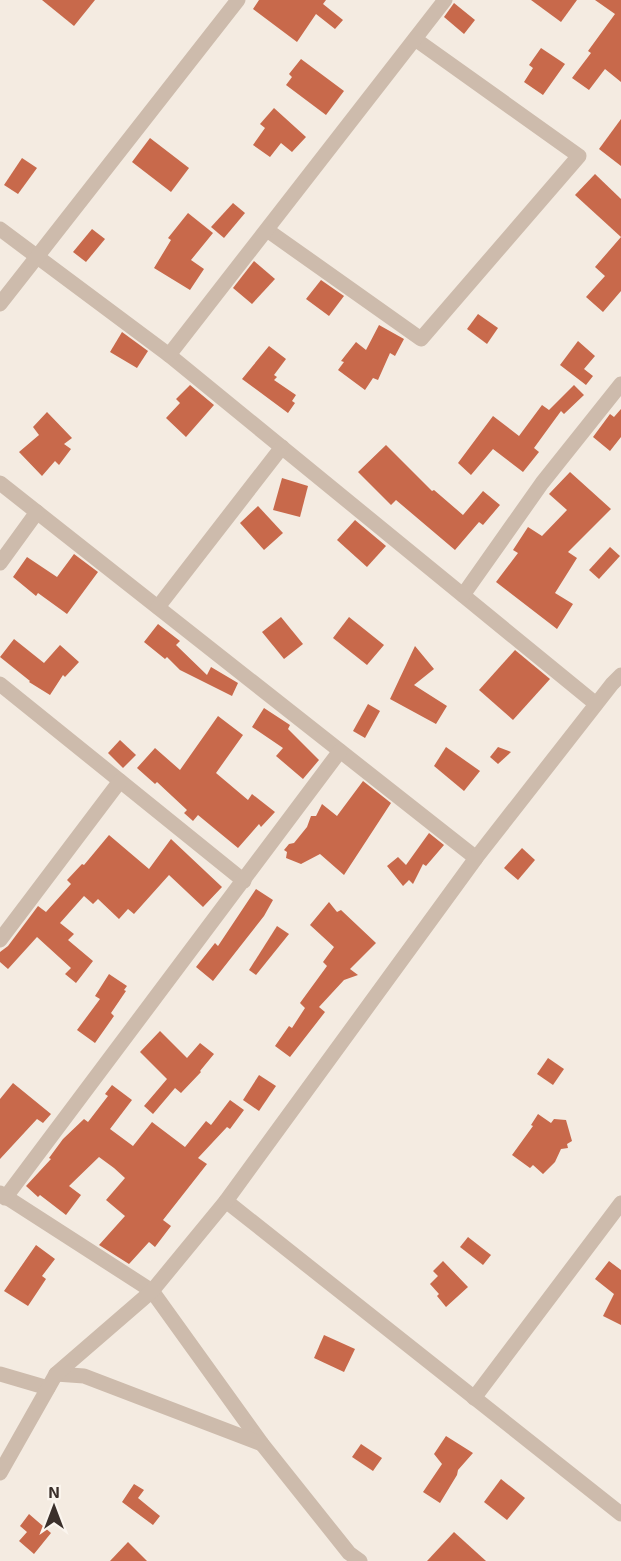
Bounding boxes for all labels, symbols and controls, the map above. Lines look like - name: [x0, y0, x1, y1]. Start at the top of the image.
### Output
- north arrow: [24, 1477, 84, 1537]
- text: N: [48, 1482, 60, 1501]

